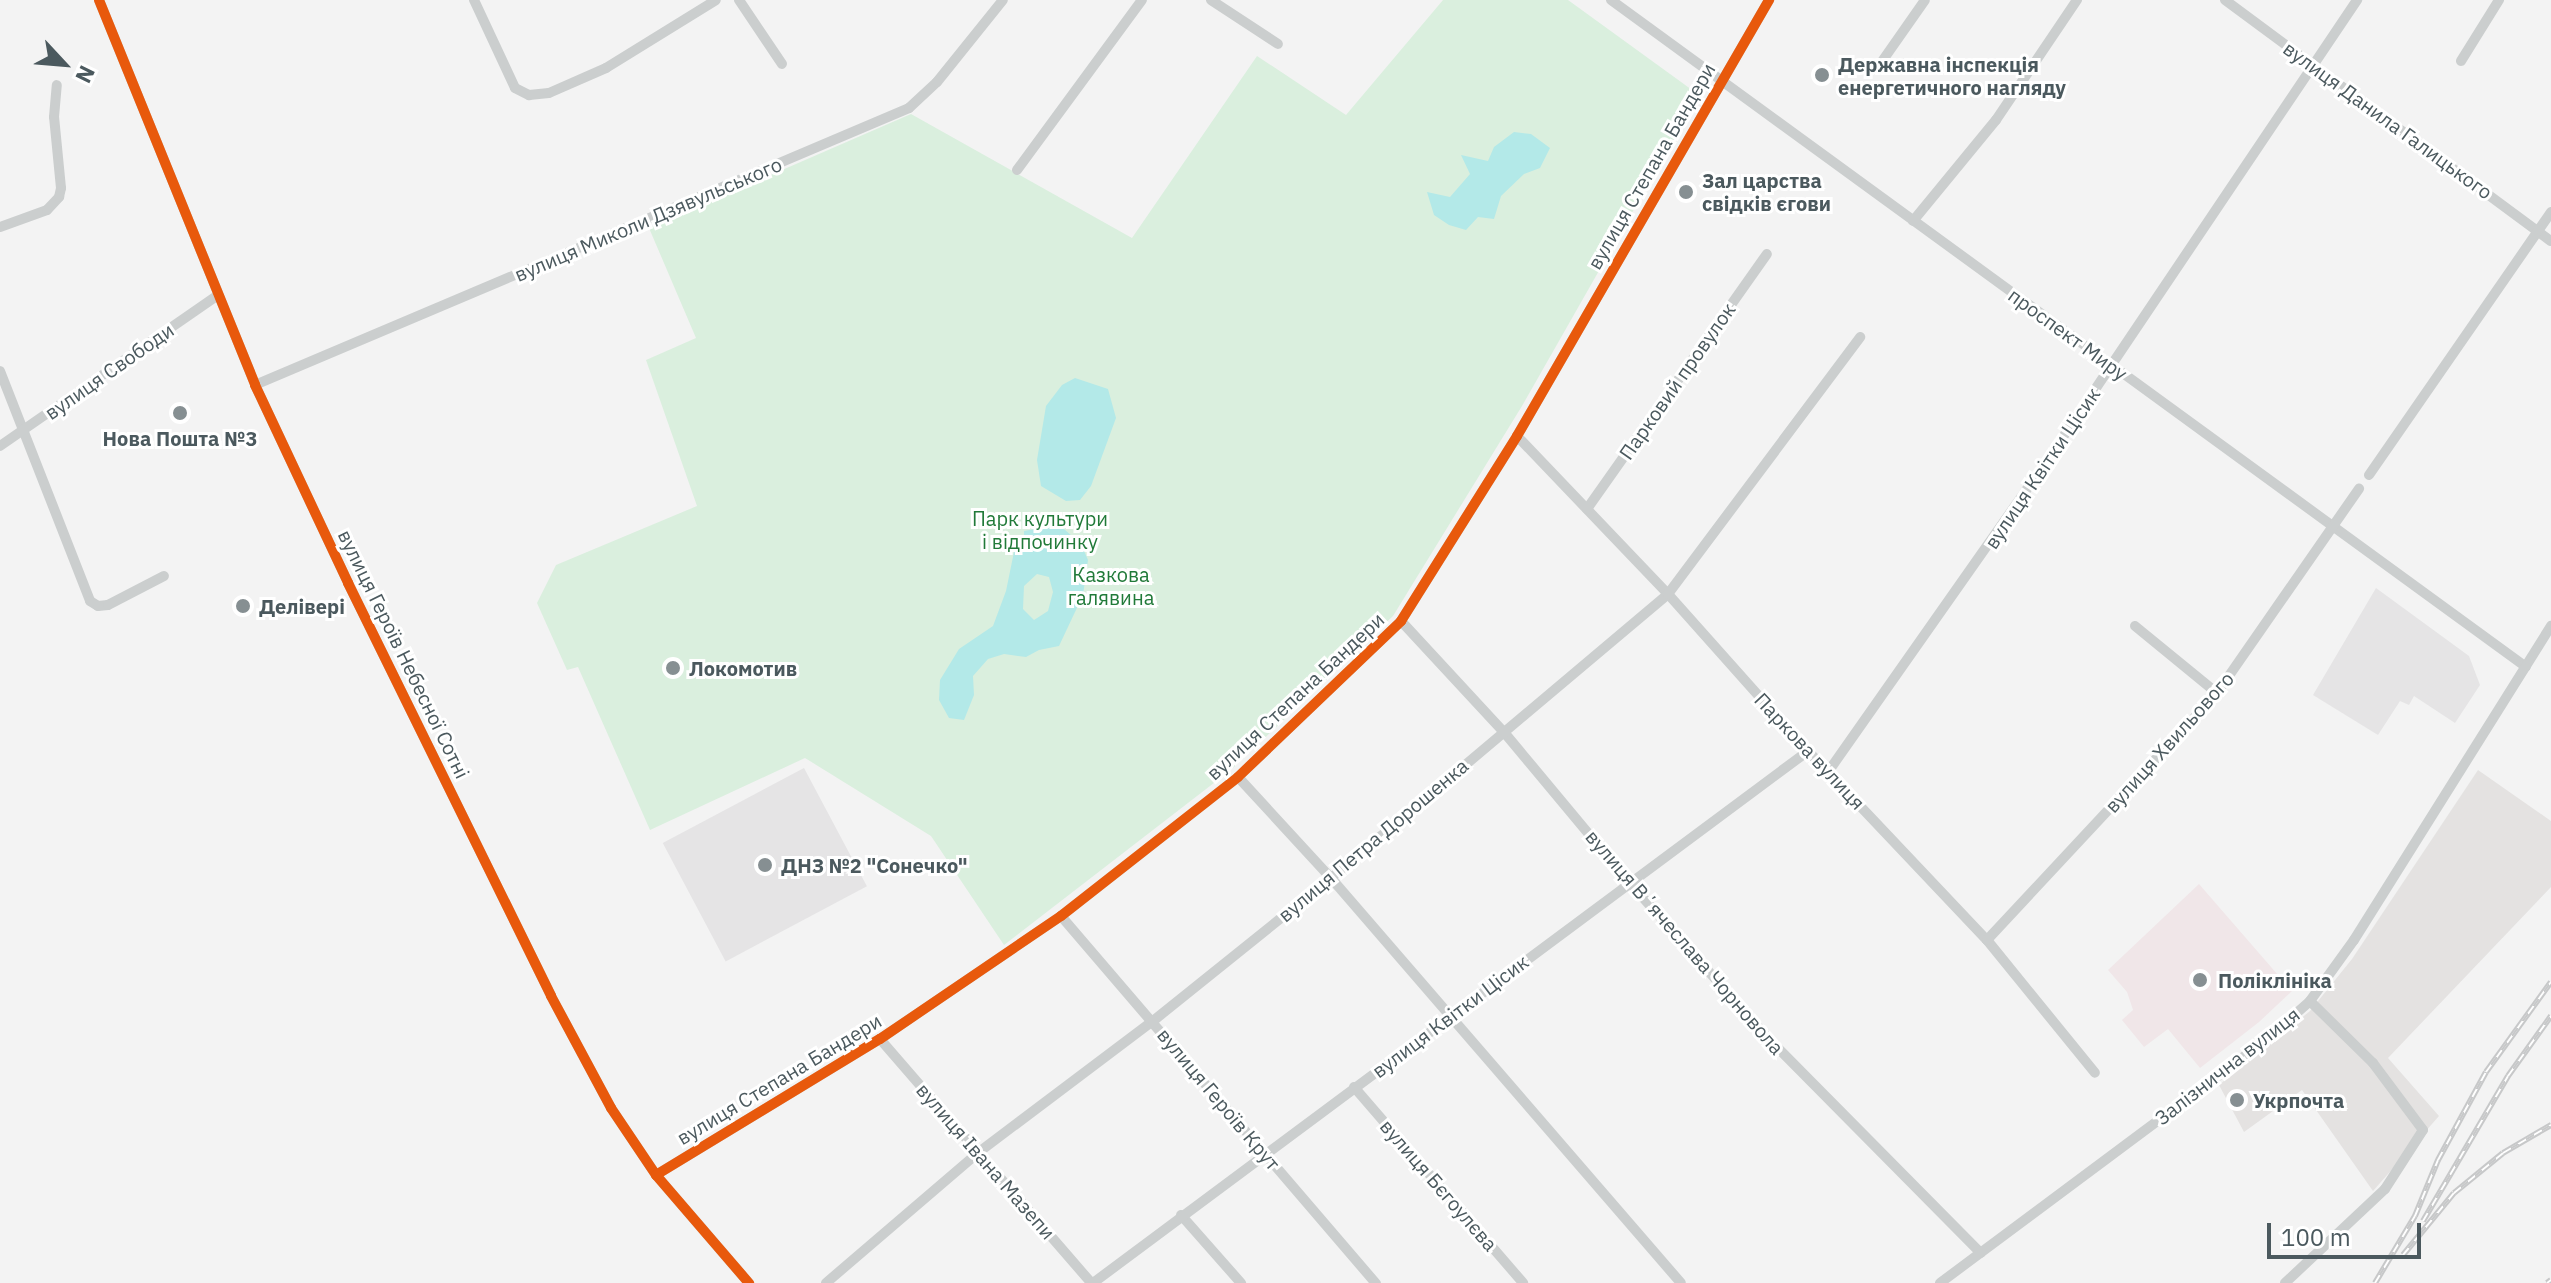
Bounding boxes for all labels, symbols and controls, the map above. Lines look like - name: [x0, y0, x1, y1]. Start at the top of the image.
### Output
- north arrow: [24, 24, 104, 104]
- street label: вулиця Данила Галицького: [2279, 36, 2497, 204]
- place label: Державна інспекція енергетичного нагляду: [1838, 52, 2066, 99]
- street label: вулиця Степана Бандери: [1582, 58, 1720, 274]
- text: N: [69, 61, 103, 88]
- marker: Державна інспекція енергетичного нагляду: [1813, 66, 1831, 84]
- street label: вулиця Миколи Дзявульського: [511, 152, 785, 286]
- place label: Зал царства свідків єгови: [1702, 168, 1831, 215]
- marker: Зал царства свідків єгови: [1677, 183, 1695, 201]
- street label: проспект Миру: [2004, 283, 2132, 385]
- street label: Парковий провулок: [1614, 298, 1740, 464]
- street label: вулиця Свободи: [40, 318, 178, 424]
- street label: вулиця Квітки Цісик: [1979, 383, 2105, 553]
- marker: Нова Пошта №3: [171, 404, 189, 422]
- place label: Нова Пошта №3: [103, 426, 257, 450]
- park label: Парк культури і відпочинку: [972, 506, 1108, 553]
- street label: вулиця Героїв Небесної Сотні: [333, 526, 475, 782]
- park label: Казкова галявина: [1068, 563, 1154, 610]
- place label: Делівері: [259, 594, 345, 618]
- marker: Делівері: [234, 597, 252, 615]
- street label: вулиця Степана Бандери: [1201, 607, 1389, 785]
- place label: Локомотив: [689, 656, 797, 680]
- marker: Локомотив: [664, 659, 682, 677]
- street label: вулиця Хвильового: [2099, 667, 2239, 817]
- street label: Паркова вулиця: [1750, 688, 1870, 814]
- street label: вулиця Петра Дорошенка: [1273, 753, 1473, 927]
- street label: вулиця Вʼячеслава Чорновола: [1581, 825, 1789, 1059]
- place label: ДНЗ №2 "Сонечко": [781, 853, 968, 877]
- marker: ДНЗ №2 "Сонечко": [756, 856, 774, 874]
- street label: вулиця Квітки Цісик: [1367, 949, 1533, 1083]
- place label: Поліклініка: [2218, 968, 2332, 992]
- marker: Поліклініка: [2189, 969, 2211, 991]
- street label: Залізнична вулиця: [2150, 1002, 2304, 1130]
- street label: вулиця Степана Бандери: [672, 1008, 886, 1150]
- street label: вулиця Героїв Крут: [1153, 1023, 1285, 1175]
- street label: вулиця Івана Мазепи: [912, 1078, 1060, 1244]
- place label: Укрпочта: [2253, 1088, 2344, 1112]
- marker: Укрпочта: [2228, 1091, 2246, 1109]
- street label: вулиця Бєгоулєва: [1375, 1114, 1503, 1256]
- scale bar: [2271, 1207, 2425, 1257]
- text: 100 m: [2281, 1221, 2351, 1253]

